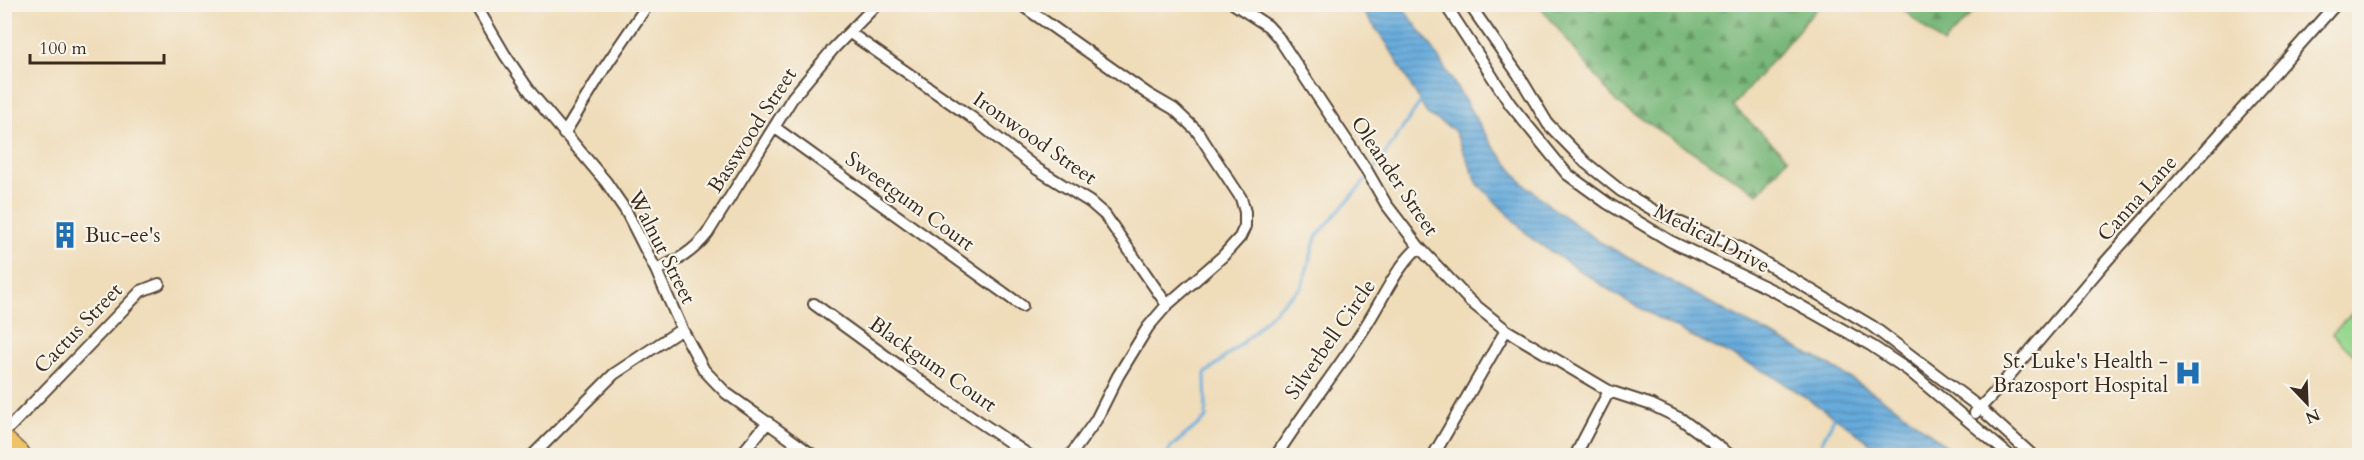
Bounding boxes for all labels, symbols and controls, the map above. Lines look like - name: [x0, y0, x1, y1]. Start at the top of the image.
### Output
- scale bar: [30, 27, 164, 65]
- text: 100 m: [39, 36, 87, 61]
- street label: Basswood Street: [701, 62, 804, 199]
- street label: Ironwood Street: [967, 85, 1103, 192]
- street label: Oleander Street: [1344, 111, 1446, 242]
- street label: Sweetgum Court: [839, 145, 980, 258]
- street label: Canna Lane: [2091, 149, 2184, 248]
- street label: Walnut Street: [620, 185, 703, 309]
- street label: Medical Drive: [1649, 197, 1775, 280]
- building icon: Buc-ee's: [50, 220, 80, 250]
- place label: Buc-ee's: [85, 221, 161, 250]
- street label: Silverbell Circle: [1278, 273, 1383, 405]
- street label: Cactus Street: [28, 276, 129, 380]
- street label: Blackgum Court: [863, 310, 1003, 419]
- place label: St. Luke's Health - Brazosport Hospital: [1993, 347, 2168, 400]
- hospital icon: St. Luke's Health - Brazosport Hospital: [2173, 358, 2203, 388]
- north arrow: [2277, 373, 2337, 433]
- text: N: [2302, 403, 2323, 429]

